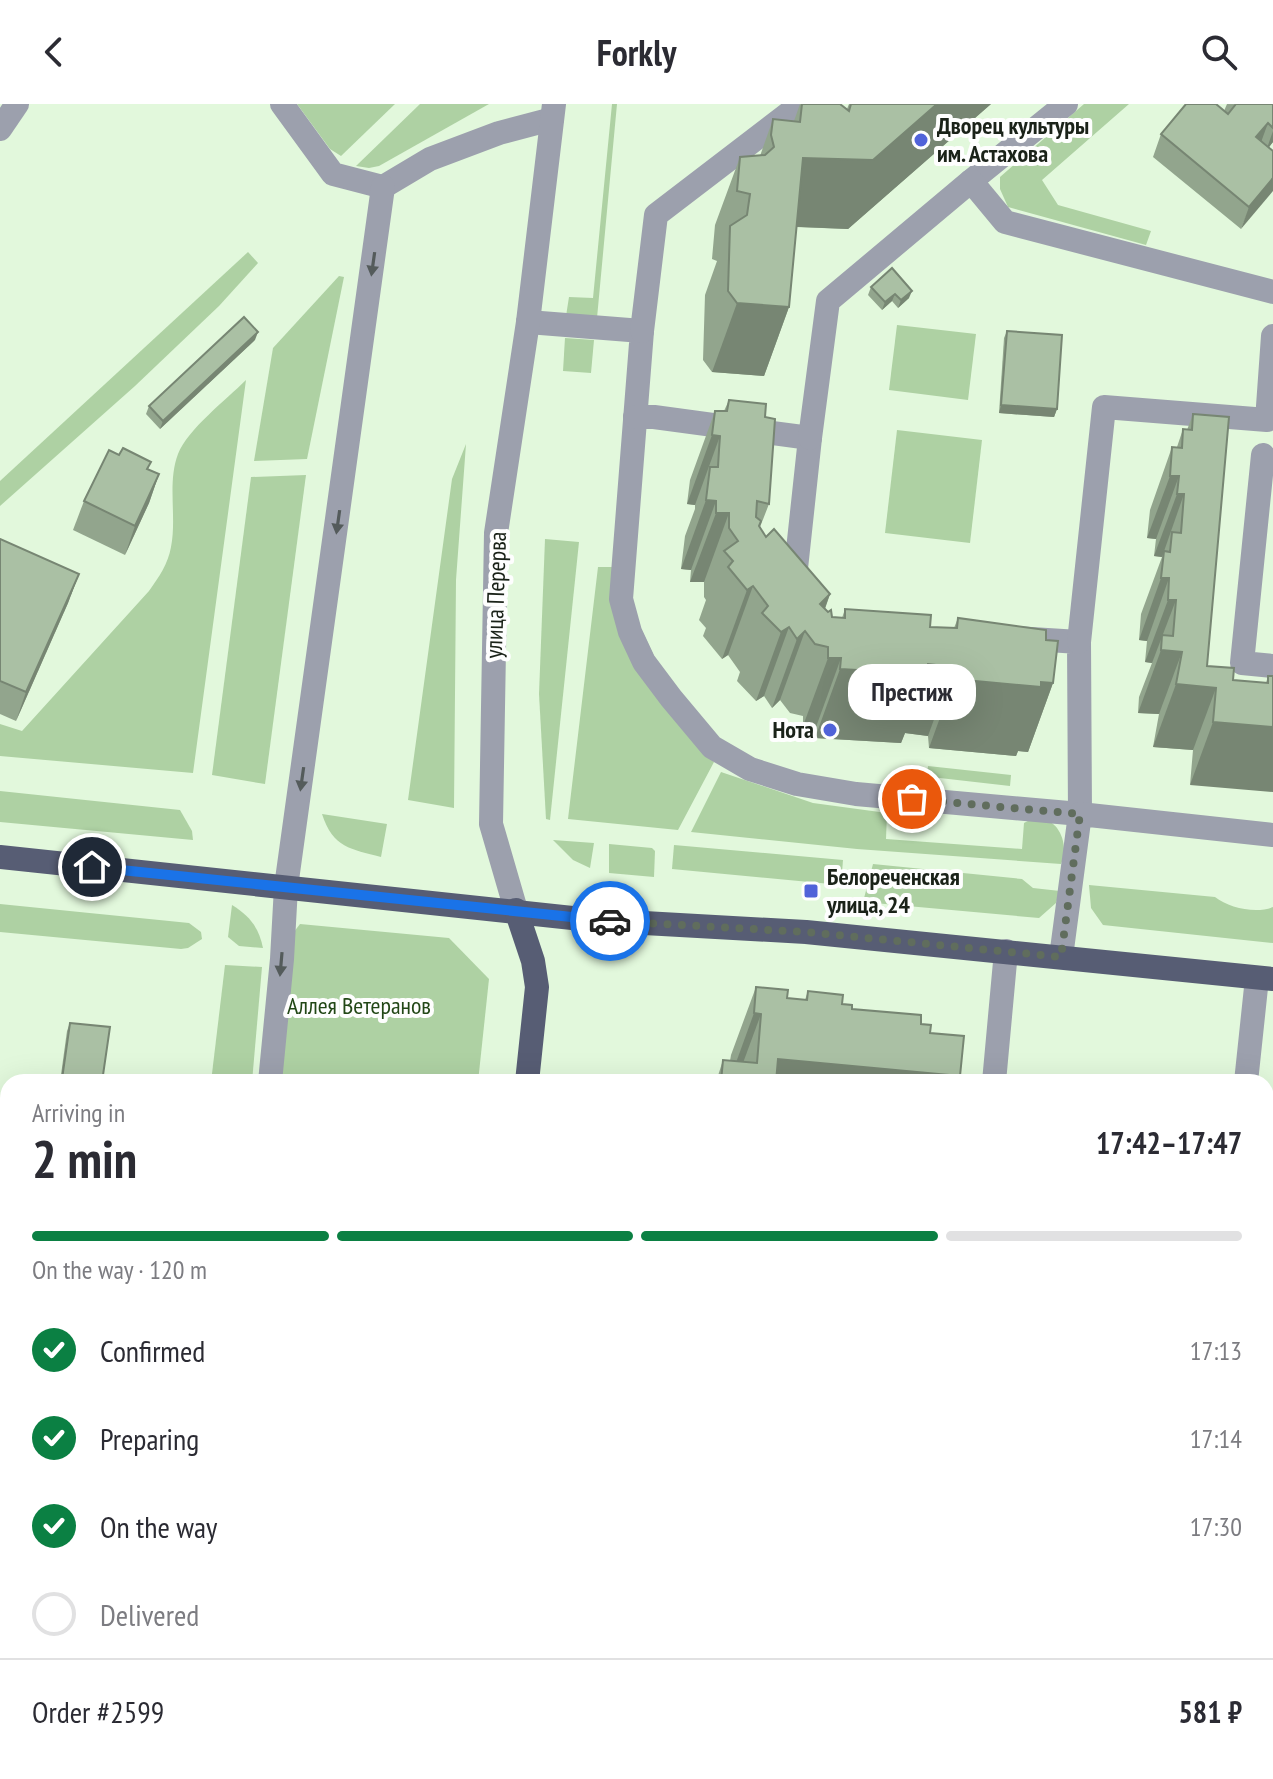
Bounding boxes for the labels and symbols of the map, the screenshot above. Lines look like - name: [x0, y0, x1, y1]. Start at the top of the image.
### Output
- place label: Дворец культуры им. Астахова: [937, 110, 1089, 169]
- marker: Дворец культуры им. Астахова: [912, 131, 930, 149]
- one-way arrow: [366, 252, 379, 277]
- one-way arrow: [331, 509, 344, 534]
- street label: улица Перерва: [478, 531, 513, 659]
- callout: Престиж: [848, 663, 976, 719]
- place label: Нота: [772, 714, 814, 745]
- marker: Нота: [821, 721, 839, 739]
- pin: [878, 765, 946, 833]
- one-way arrow: [295, 767, 308, 792]
- pin: [58, 833, 126, 901]
- place label: Белореченская улица, 24: [826, 861, 960, 920]
- courier: [570, 881, 650, 961]
- marker: Белореченская улица, 24: [802, 882, 820, 900]
- one-way arrow: [274, 952, 287, 977]
- park label: Аллея Ветеранов: [287, 990, 431, 1021]

